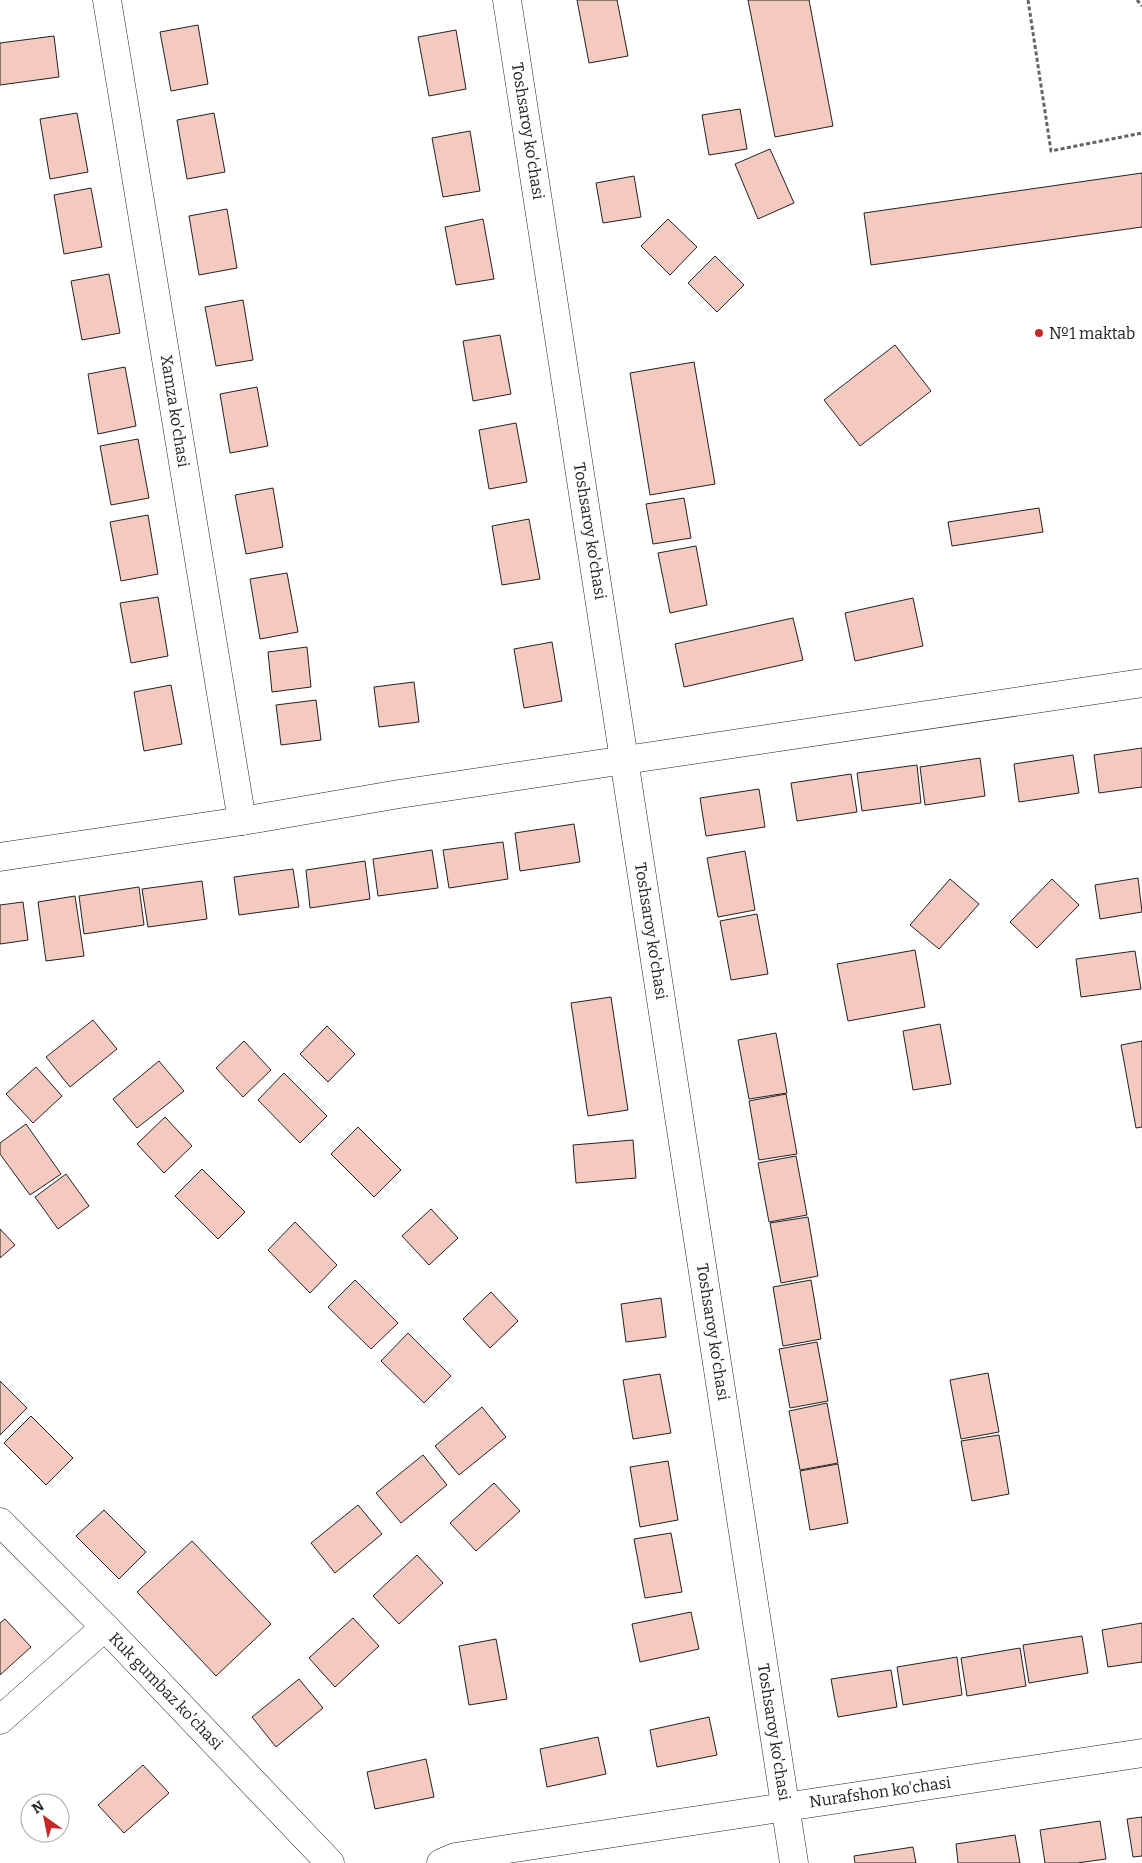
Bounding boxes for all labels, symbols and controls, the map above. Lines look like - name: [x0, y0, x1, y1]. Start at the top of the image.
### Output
- street label: Toshsaroy ko'chasi: [508, 61, 548, 201]
- place label: №1 maktab: [1049, 324, 1135, 343]
- marker: №1 maktab: [1033, 327, 1045, 339]
- street label: Xamza ko'chasi: [157, 353, 193, 469]
- street label: Toshsaroy ko'chasi: [570, 461, 610, 601]
- street label: Toshsaroy ko'chasi: [631, 861, 671, 1001]
- street label: Toshsaroy ko'chasi: [693, 1262, 733, 1402]
- street label: Kuk gumbaz ko'chasi: [105, 1629, 227, 1754]
- street label: Toshsaroy ko'chasi: [754, 1662, 794, 1802]
- street label: Nurafshon ko'chasi: [808, 1773, 952, 1811]
- north arrow: [20, 1793, 70, 1843]
- text: N: [29, 1797, 48, 1818]

